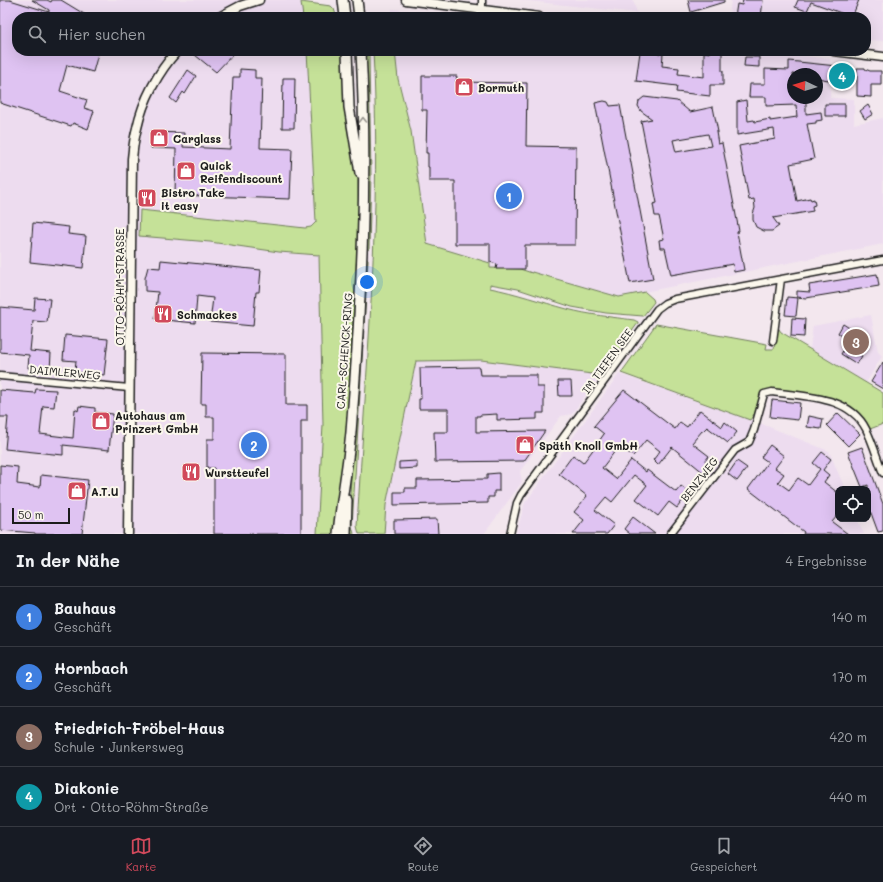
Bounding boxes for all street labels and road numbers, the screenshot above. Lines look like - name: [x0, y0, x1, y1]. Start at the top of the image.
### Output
- street label: OTTO-RÖHM-STRASSE: [112, 228, 127, 346]
- street label: CARL-SCHENCK-RING: [332, 292, 356, 410]
- street label: IM TIEFEN SEE: [578, 325, 636, 397]
- street label: DAIMLERWEG: [28, 361, 102, 383]
- street label: BENZWEG: [677, 454, 721, 504]

